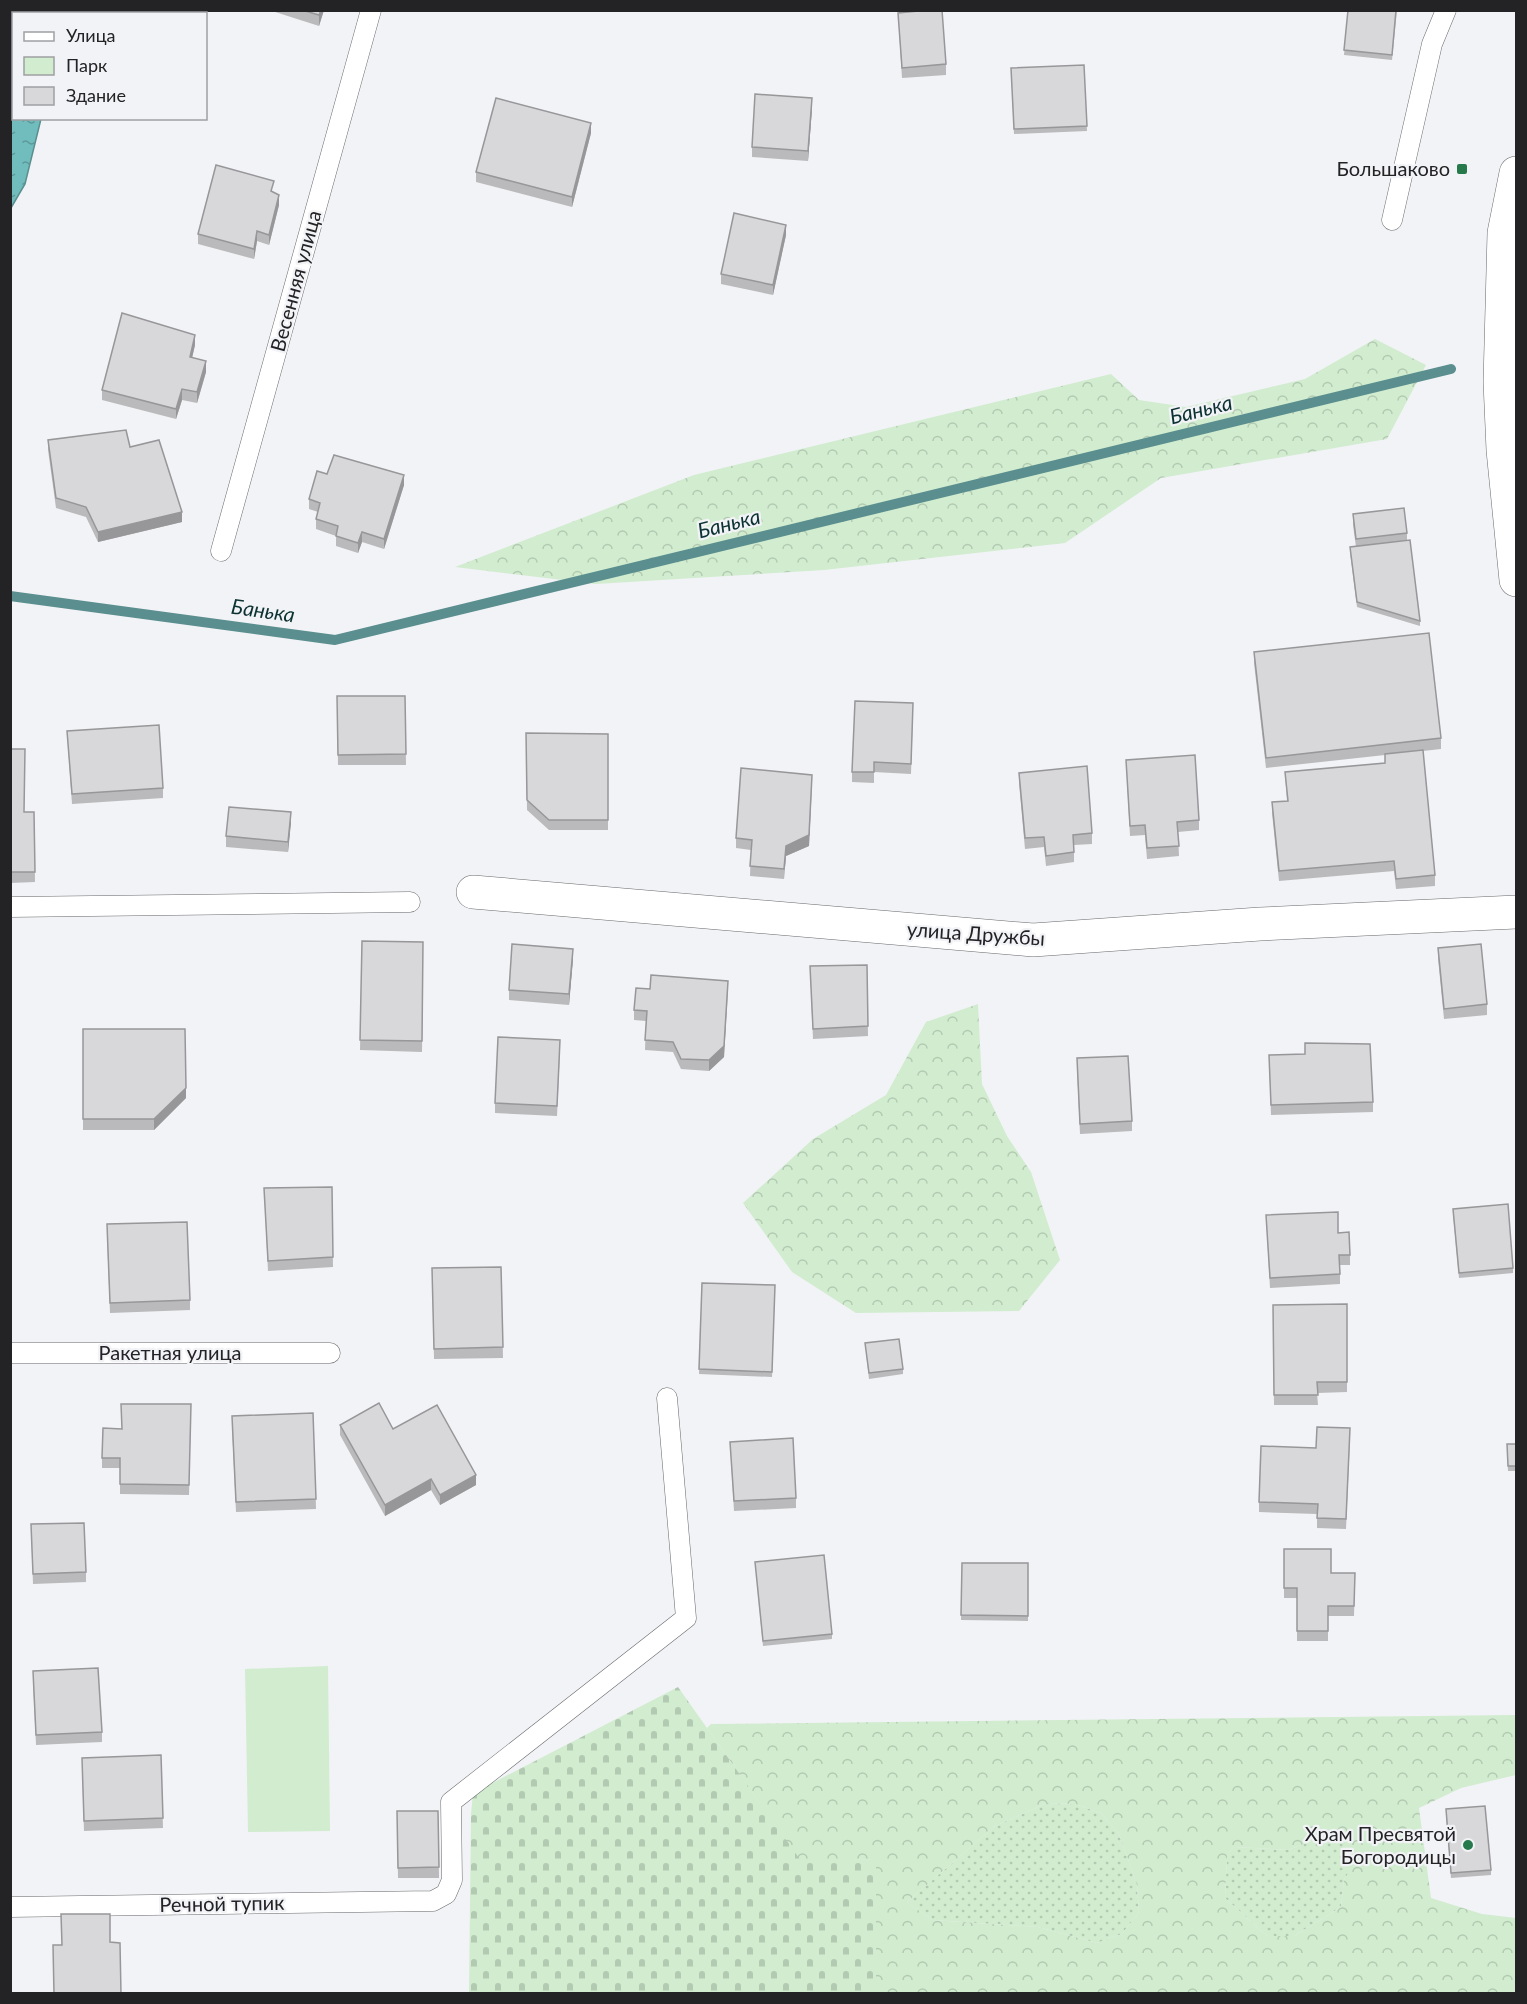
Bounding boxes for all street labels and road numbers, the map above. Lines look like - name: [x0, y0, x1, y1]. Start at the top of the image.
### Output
- street label: Весенняя улица: [265, 207, 325, 354]
- street label: улица Дружбы: [906, 916, 1046, 950]
- street label: Ракетная улица: [99, 1340, 241, 1364]
- street label: Речной тупик: [159, 1890, 285, 1916]

